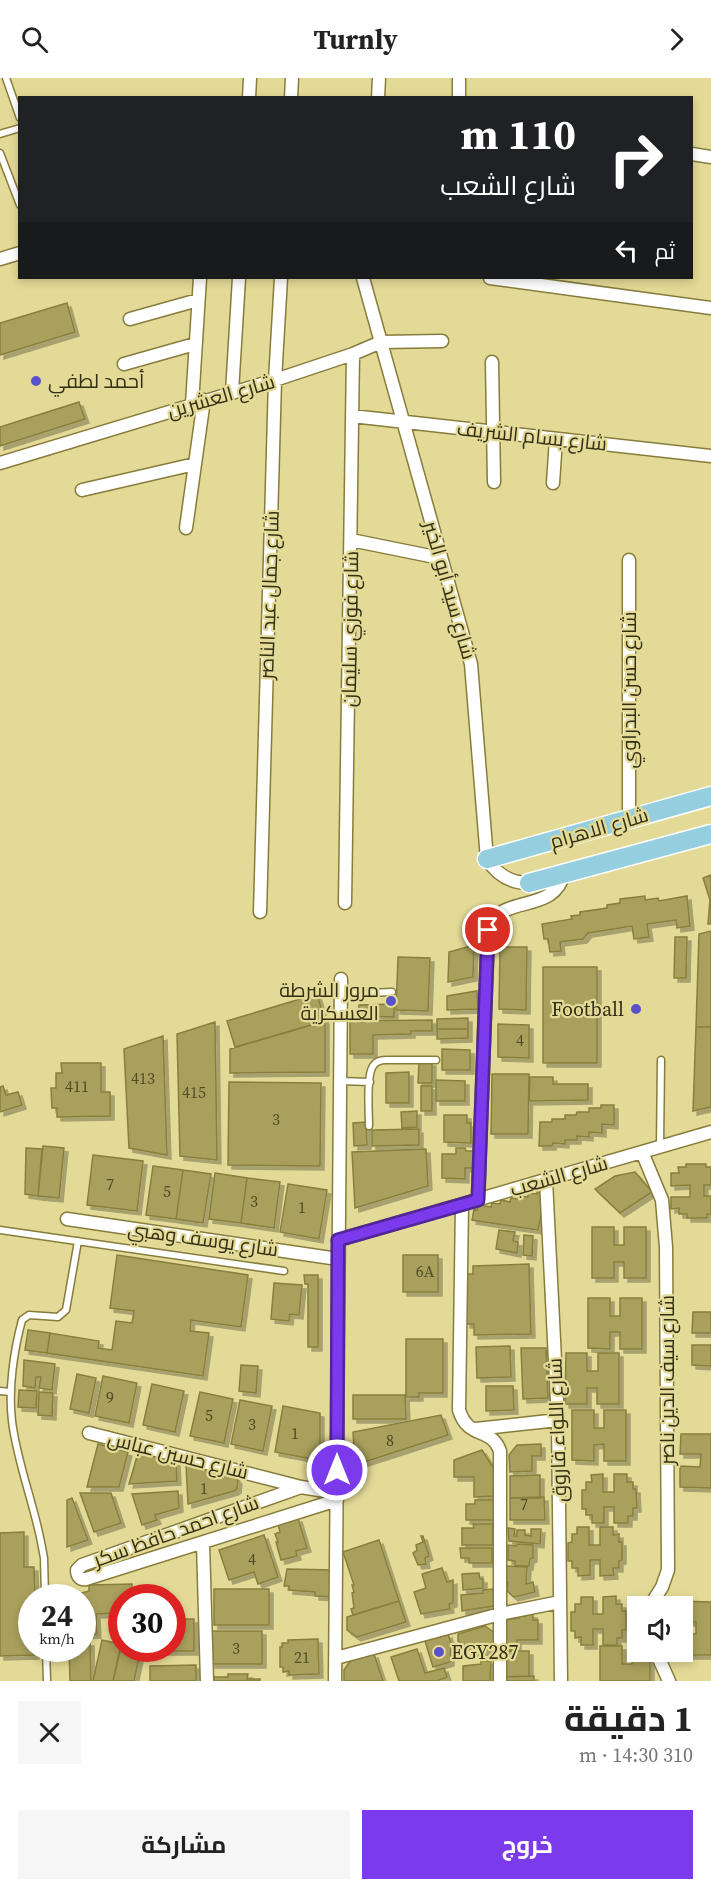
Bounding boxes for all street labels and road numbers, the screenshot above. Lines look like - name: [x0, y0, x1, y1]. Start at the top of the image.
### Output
- street label: شارع العشرين: [164, 367, 278, 425]
- street label: شارع بسام الشريف: [456, 414, 608, 458]
- street label: شارع جمال عبد الناصر: [252, 510, 286, 681]
- street label: شارع سيد أبو الخير: [417, 516, 483, 663]
- street label: شارع فوزي سليمان: [335, 551, 367, 707]
- street label: شارع حسن البدراوي: [615, 612, 645, 768]
- street label: شارع الاهرام: [546, 801, 652, 855]
- street label: شارع الشعب: [507, 1149, 611, 1203]
- street label: شارع يوسف وهبي: [126, 1215, 280, 1265]
- street label: شارع سيف الدين ناصر: [653, 1295, 681, 1466]
- street label: شارع اللواء فاروق: [540, 1357, 574, 1503]
- street label: شارع حسين عباس: [105, 1424, 251, 1486]
- street label: شارع احمد حافظ سكر: [88, 1488, 263, 1574]

